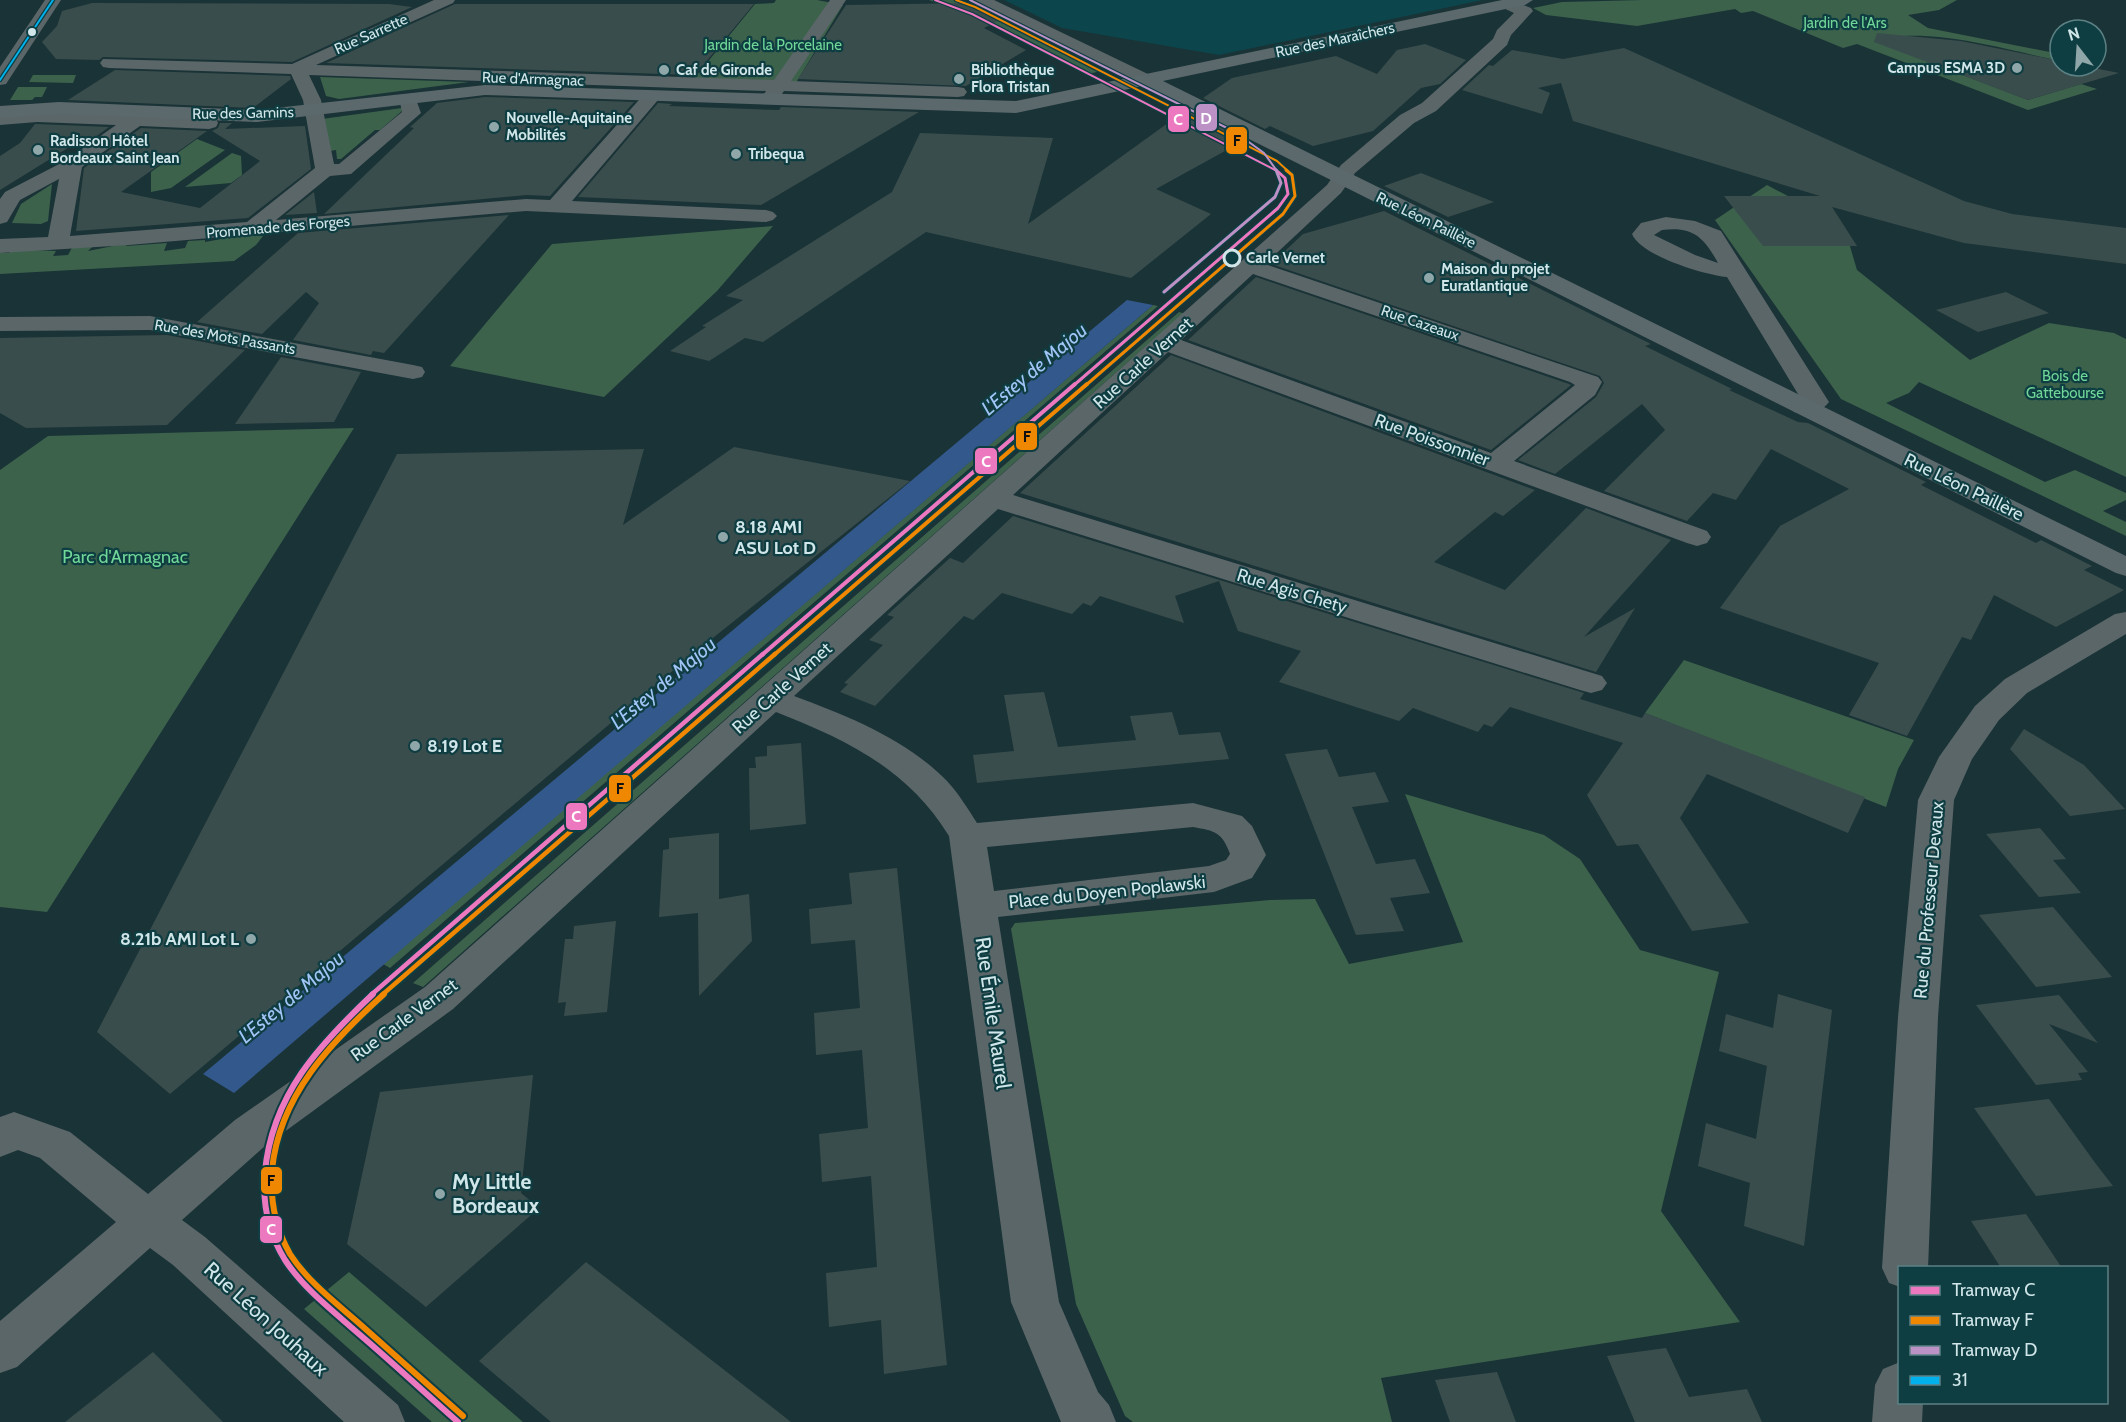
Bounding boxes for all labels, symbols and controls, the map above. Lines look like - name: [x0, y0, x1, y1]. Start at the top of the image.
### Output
- street label: Rue Sarrette: [332, 10, 411, 58]
- park label: Jardin de l'Ars: [1802, 14, 1887, 32]
- north arrow: [2048, 18, 2108, 78]
- street label: Rue des Maraîchers: [1274, 19, 1396, 61]
- text: N: [2066, 23, 2082, 45]
- unlabelled marker: [26, 26, 38, 38]
- park label: Jardin de la Porcelaine: [703, 36, 842, 54]
- place label: Campus ESMA 3D: [1887, 59, 2005, 77]
- place label: Caf de Gironde: [676, 61, 772, 79]
- place label: Bibliothèque Flora Tristan: [971, 61, 1054, 96]
- marker: Campus ESMA 3D: [2010, 61, 2024, 75]
- marker: Caf de Gironde: [657, 63, 671, 77]
- street label: Rue d'Armagnac: [482, 68, 585, 90]
- marker: Bibliothèque Flora Tristan: [952, 72, 966, 86]
- street label: Rue des Gamins: [192, 103, 294, 123]
- line badge: D: [1195, 103, 1218, 132]
- line badge: C: [1167, 105, 1190, 133]
- place label: Nouvelle-Aquitaine Mobilités: [506, 109, 632, 144]
- text: D: [1200, 109, 1212, 128]
- text: C: [1173, 110, 1183, 129]
- marker: Nouvelle-Aquitaine Mobilités: [487, 120, 501, 134]
- line badge: F: [1225, 126, 1248, 155]
- text: F: [1233, 131, 1242, 150]
- place label: Radisson Hôtel Bordeaux Saint Jean: [50, 132, 179, 167]
- marker: Radisson Hôtel Bordeaux Saint Jean: [31, 143, 45, 157]
- place label: Tribequa: [748, 145, 805, 163]
- marker: Tribequa: [729, 147, 743, 161]
- street label: Rue Léon Paillère: [1373, 188, 1479, 252]
- street label: Promenade des Forges: [205, 212, 351, 242]
- marker: Carle Vernet: [1223, 249, 1241, 267]
- place label: Carle Vernet: [1246, 249, 1325, 267]
- place label: Maison du projet Euratlantique: [1441, 260, 1550, 295]
- marker: Maison du projet Euratlantique: [1422, 271, 1436, 285]
- street label: Rue Cazeaux: [1379, 301, 1461, 345]
- street label: Rue Carle Vernet: [1089, 313, 1197, 413]
- street label: Rue des Mots Passants: [153, 316, 297, 358]
- water label: L'Estey de Majou: [976, 318, 1092, 420]
- park label: Bois de Gattebourse: [2026, 367, 2104, 402]
- street label: Rue Poissonnier: [1371, 409, 1493, 471]
- line badge: F: [1015, 422, 1038, 451]
- text: F: [1023, 427, 1032, 446]
- line badge: C: [974, 447, 998, 475]
- street label: Rue Léon Paillère: [1901, 449, 2027, 525]
- text: C: [981, 452, 991, 471]
- place label: 8.18 AMI ASU Lot D: [735, 516, 816, 559]
- marker: 8.18 AMI ASU Lot D: [716, 530, 730, 544]
- park label: Parc d'Armagnac: [62, 546, 188, 568]
- street label: Rue Agis Chety: [1234, 564, 1350, 618]
- water label: L'Estey de Majou: [605, 632, 721, 734]
- street label: Rue Carle Vernet: [728, 638, 836, 738]
- place label: 8.19 Lot E: [427, 735, 502, 757]
- marker: 8.19 Lot E: [408, 739, 422, 753]
- line badge: F: [608, 774, 632, 803]
- text: F: [616, 779, 625, 798]
- street label: Rue du Professeur Devaux: [1909, 800, 1949, 1000]
- line badge: C: [565, 802, 588, 831]
- text: C: [571, 807, 581, 826]
- street label: Place du Doyen Poplawski: [1007, 871, 1207, 913]
- place label: 8.21b AMI Lot L: [120, 928, 239, 950]
- marker: 8.21b AMI Lot L: [244, 932, 258, 946]
- street label: Rue Émile Maurel: [970, 935, 1017, 1091]
- water label: L'Estey de Majou: [233, 946, 349, 1048]
- street label: Rue Carle Vernet: [346, 974, 462, 1066]
- line badge: F: [260, 1166, 283, 1195]
- place label: My Little Bordeaux: [452, 1169, 540, 1218]
- text: F: [267, 1171, 276, 1190]
- marker: My Little Bordeaux: [433, 1187, 447, 1201]
- line badge: C: [259, 1215, 283, 1244]
- text: C: [266, 1220, 276, 1239]
- street label: Rue Léon Jouhaux: [199, 1256, 333, 1381]
- legend: [1898, 1266, 2108, 1404]
- text: Tramway C: [1952, 1279, 2035, 1301]
- text: Tramway F: [1952, 1309, 2034, 1331]
- text: Tramway D: [1952, 1339, 2037, 1361]
- text: 31: [1952, 1369, 1968, 1391]

